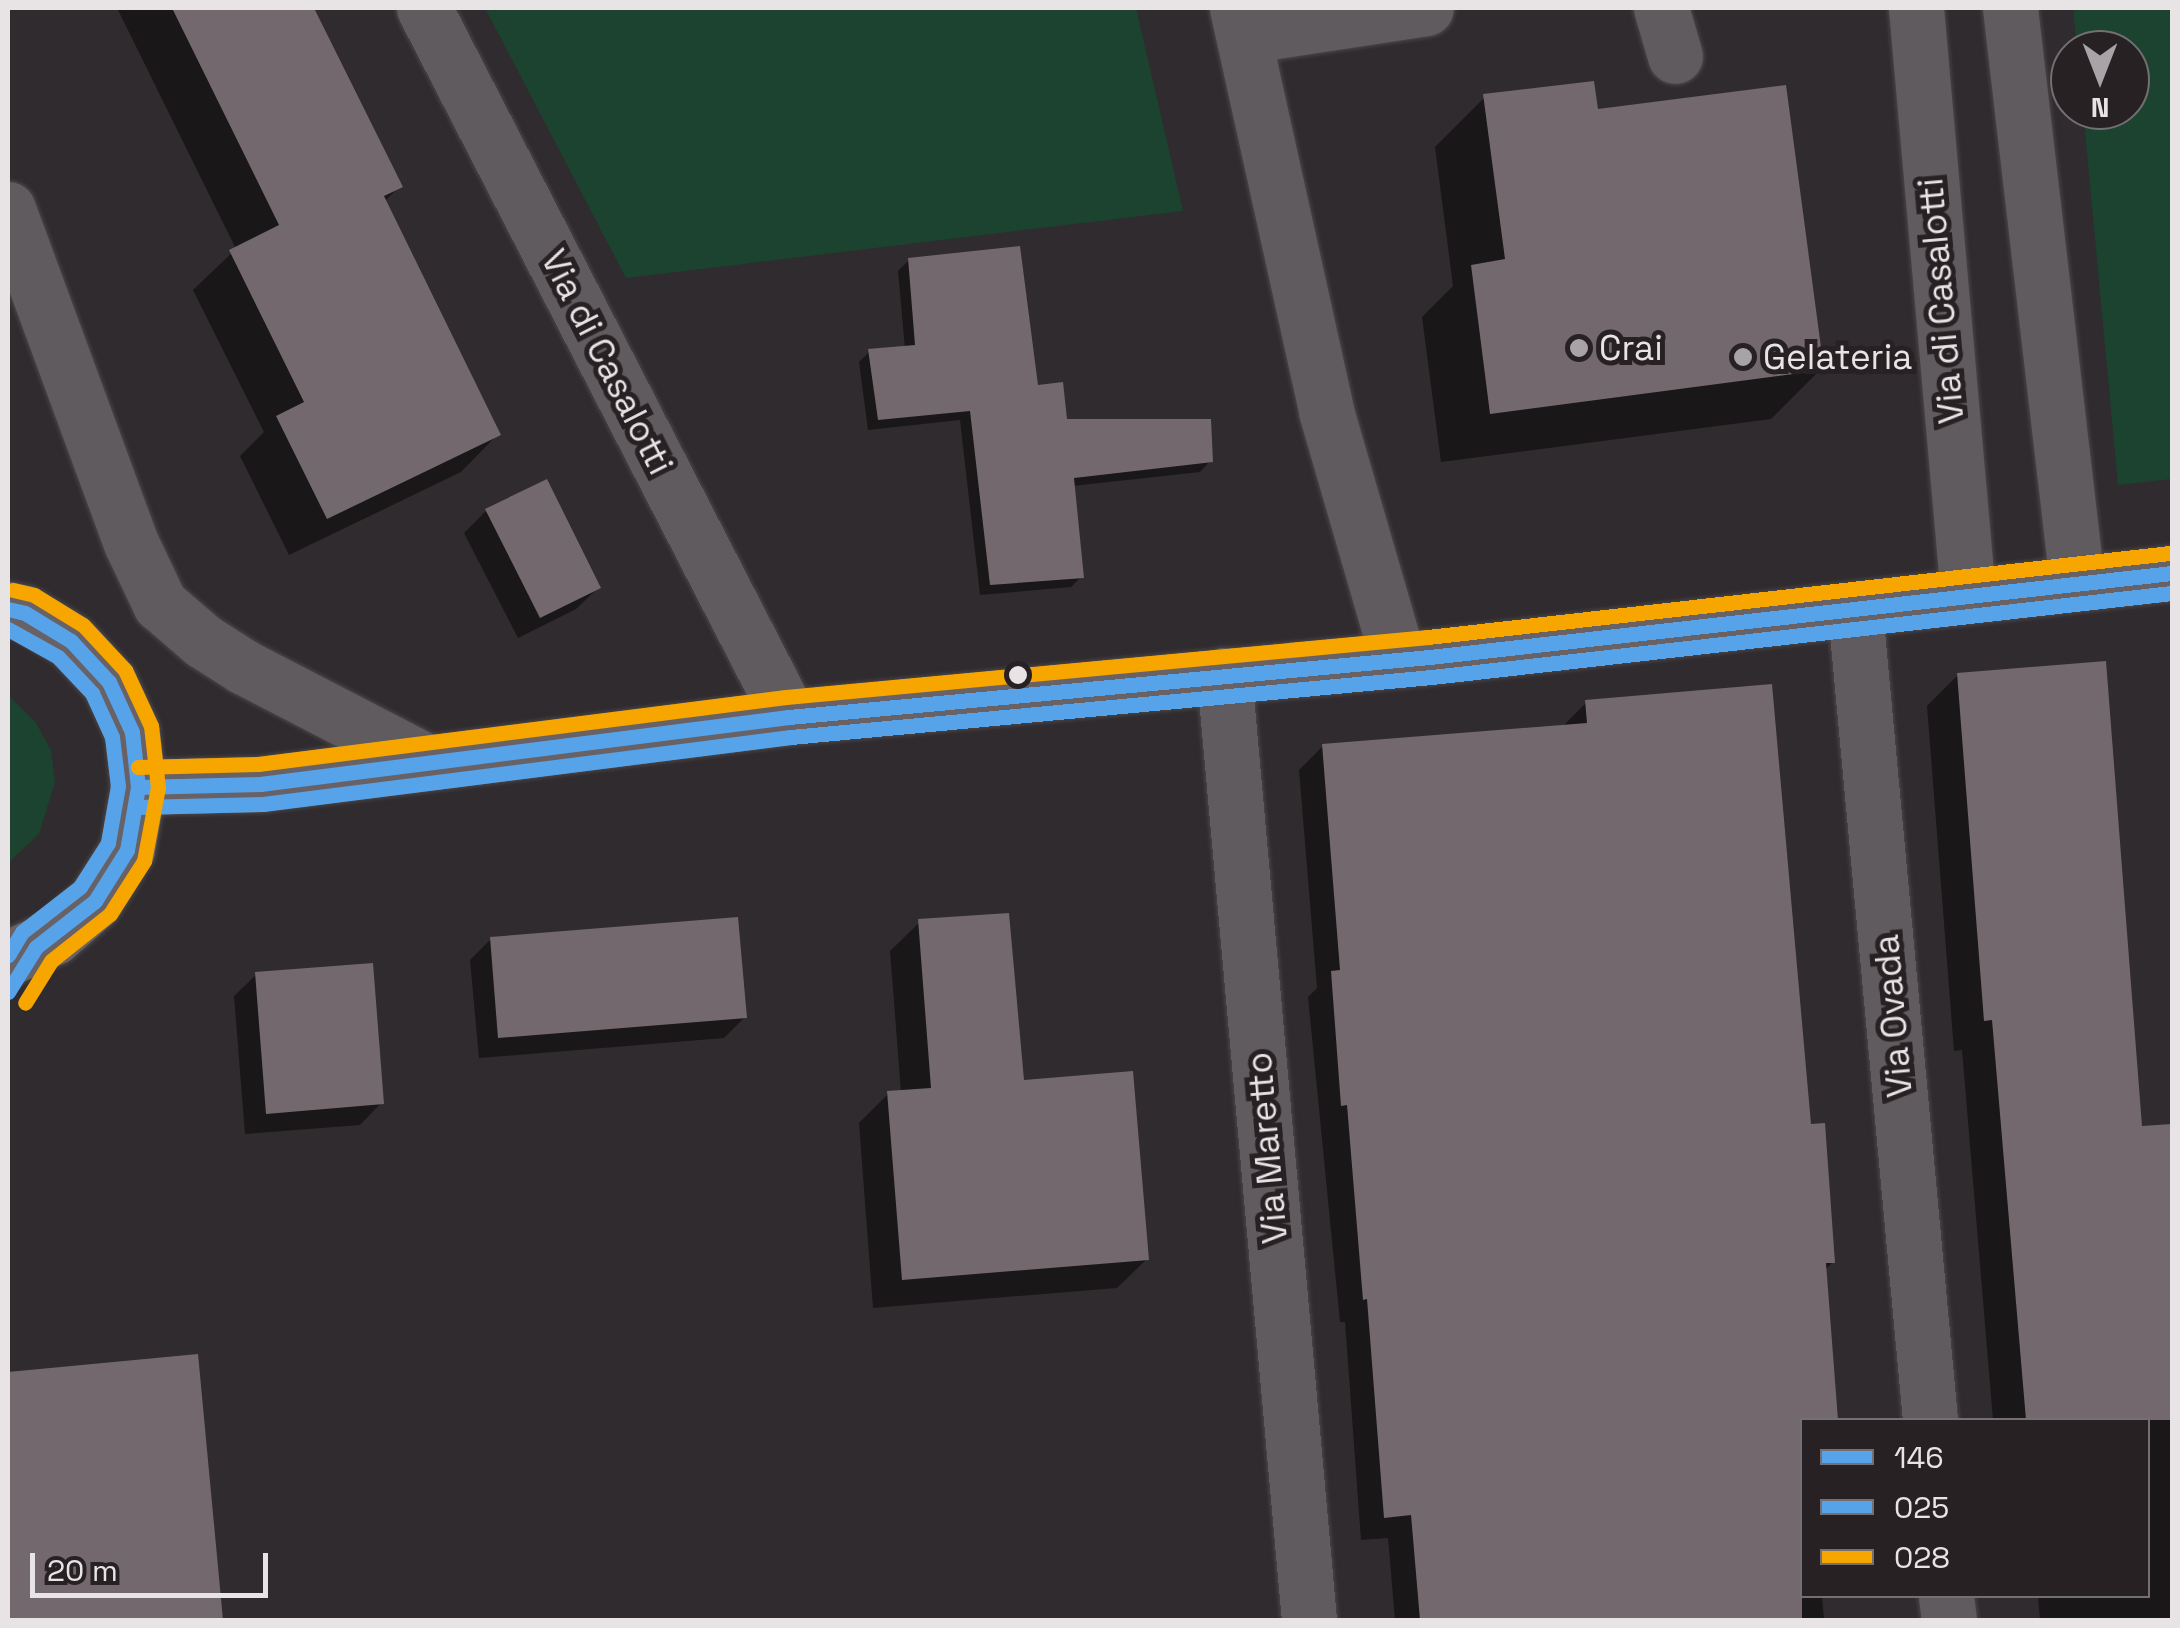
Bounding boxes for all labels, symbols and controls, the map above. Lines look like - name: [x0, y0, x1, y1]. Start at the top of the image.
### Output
- north arrow: [2050, 30, 2150, 130]
- text: N: [2091, 90, 2109, 126]
- street label: Via di Casalotti: [1909, 176, 1973, 426]
- street label: Via di Casalotti: [532, 243, 682, 481]
- place label: Crai: [1599, 327, 1663, 369]
- place label: Gelateria: [1763, 336, 1912, 378]
- marker: Crai: [1568, 337, 1590, 359]
- marker: Gelateria: [1732, 346, 1754, 368]
- unlabelled marker: [1008, 665, 1028, 685]
- street label: Via Ovada: [1865, 933, 1921, 1099]
- street label: Via Maretto: [1238, 1051, 1296, 1245]
- legend: [1800, 1418, 2150, 1598]
- text: 146: [1894, 1438, 1944, 1477]
- text: 025: [1894, 1488, 1949, 1527]
- scale bar: [35, 1533, 272, 1595]
- text: 028: [1894, 1538, 1950, 1577]
- text: 20 m: [47, 1551, 118, 1590]

